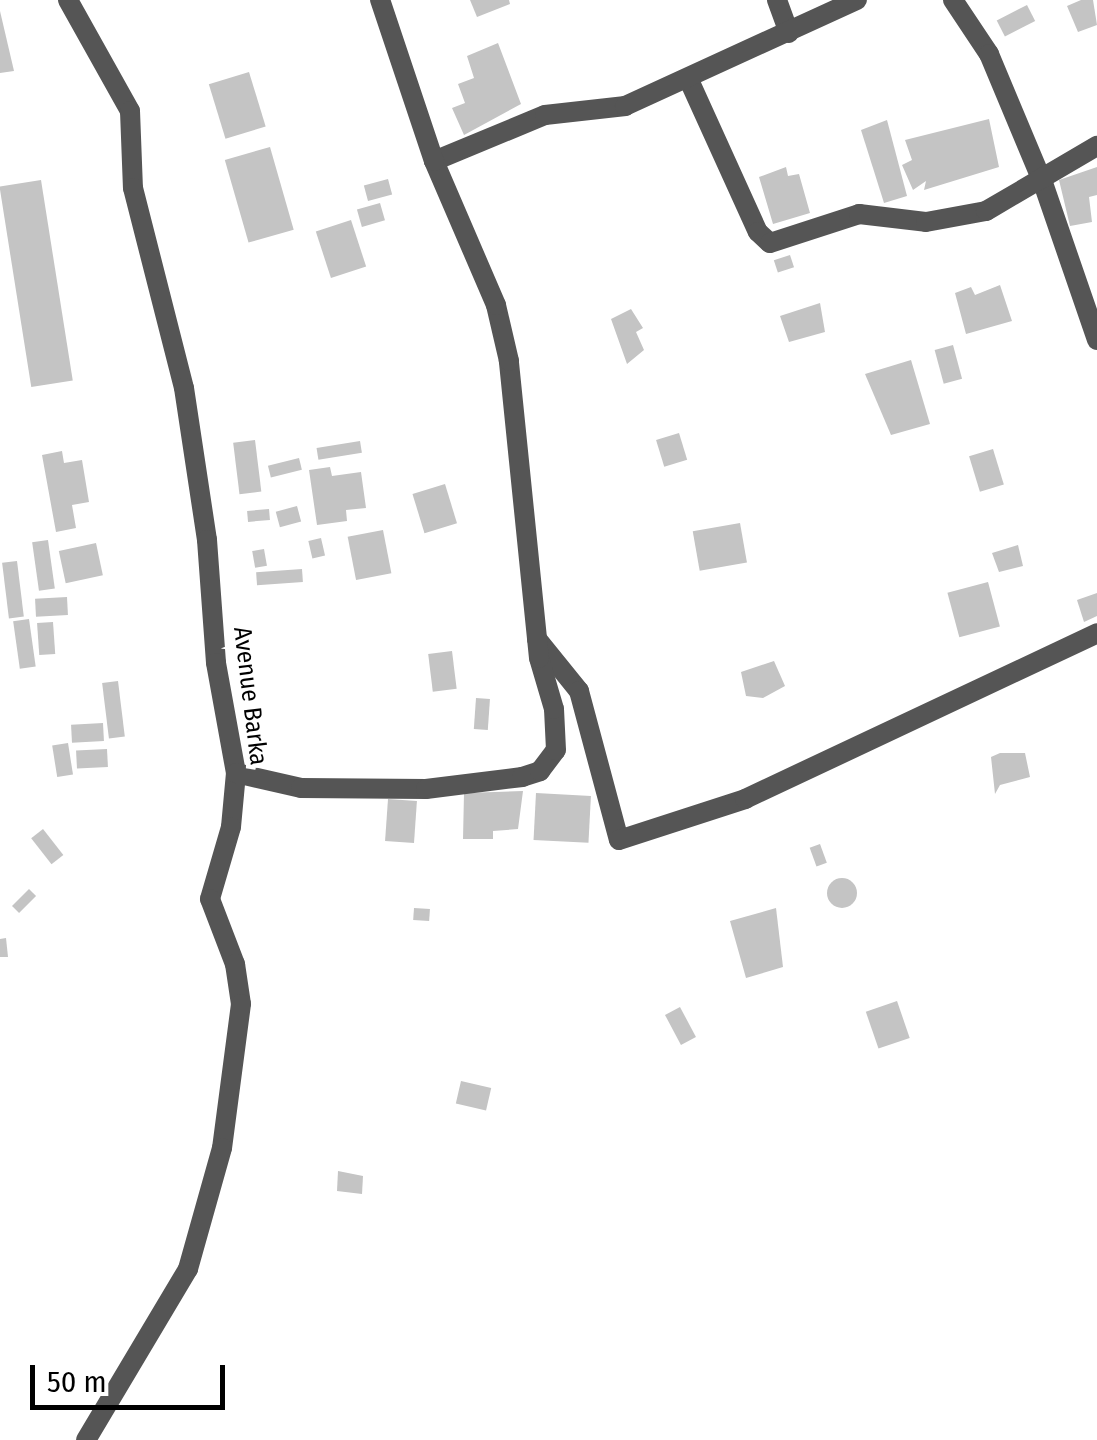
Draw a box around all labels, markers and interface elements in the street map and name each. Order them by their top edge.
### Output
street label: Avenue Barka [227,625,273,767]
scale bar [35,1345,230,1407]
text: 50 m [47,1364,107,1400]

